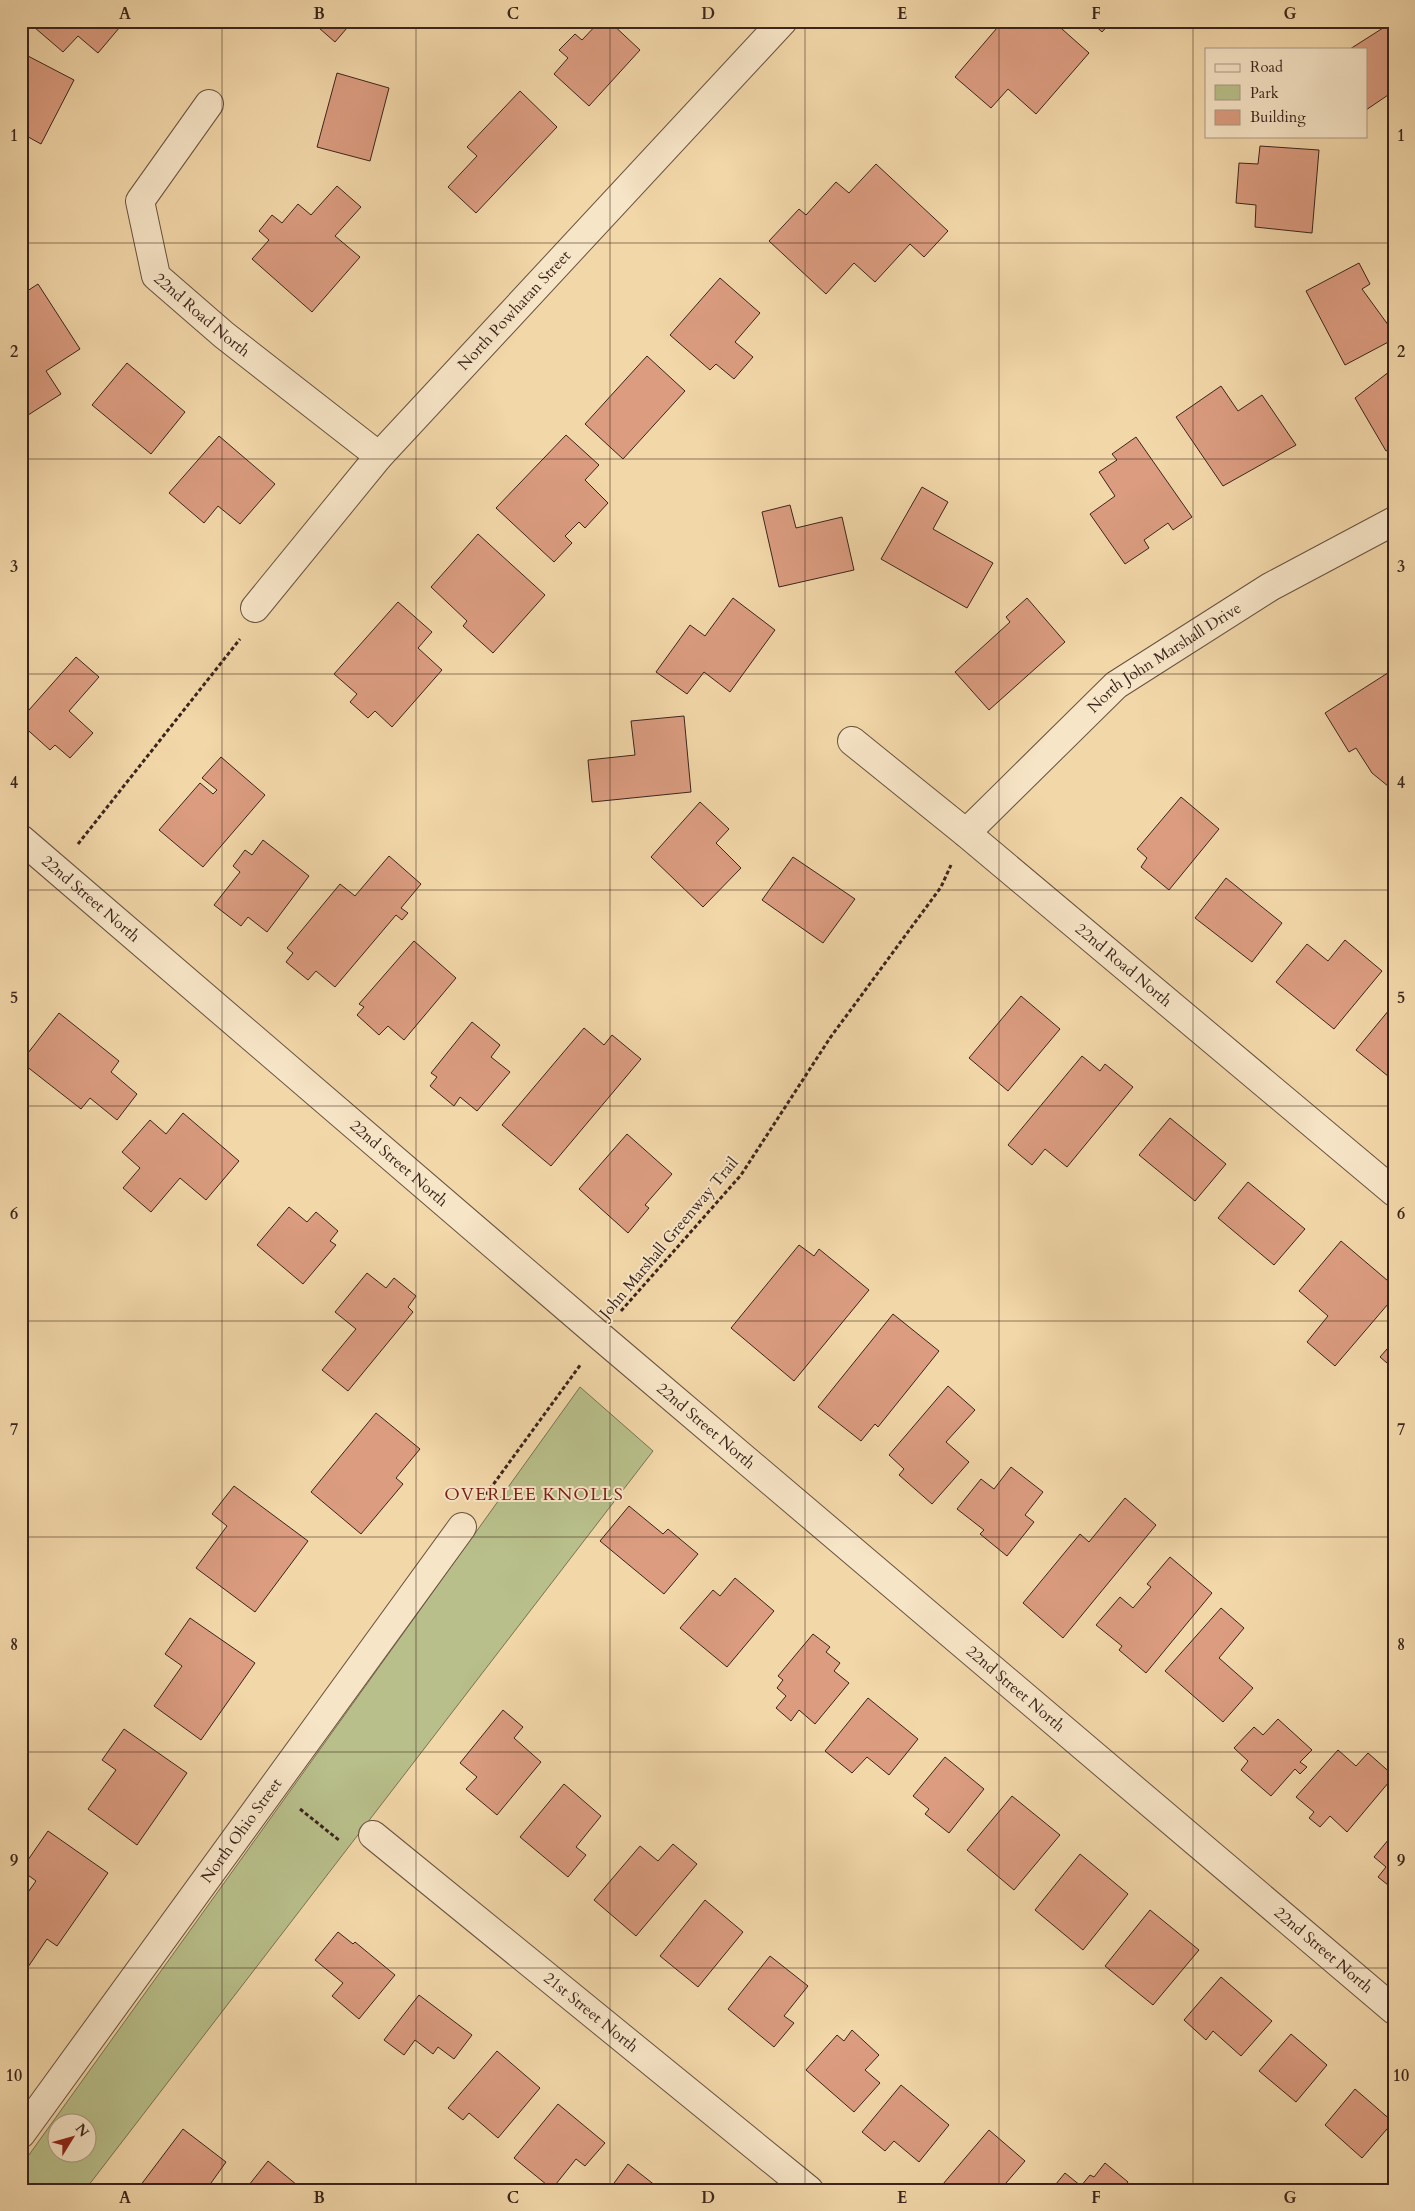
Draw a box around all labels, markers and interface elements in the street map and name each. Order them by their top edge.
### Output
text: A [119,3,131,25]
text: B [313,3,325,25]
text: C [507,3,519,25]
text: D [701,3,715,25]
text: E [897,3,907,25]
text: F [1091,3,1101,25]
text: G [1283,3,1297,25]
legend [1205,48,1368,138]
text: Road [1250,57,1283,77]
text: Park [1250,83,1279,103]
text: Building [1250,107,1306,127]
text: 1 [10,125,18,147]
text: 1 [1397,125,1405,147]
street label: North Powhatan Street [453,245,576,375]
street label: 22nd Road North [149,268,255,362]
text: 2 [10,341,18,363]
text: 2 [1397,341,1405,363]
text: 3 [10,556,18,578]
text: 3 [1397,556,1405,578]
street label: North John Marshall Drive [1083,597,1246,718]
text: 4 [10,772,18,794]
text: 4 [1397,772,1405,794]
street label: 22nd Street North [37,850,145,948]
street label: 22nd Road North [1070,918,1177,1012]
text: 5 [10,987,18,1009]
text: 5 [1397,987,1405,1009]
street label: 22nd Street North [345,1115,453,1212]
street label: John Marshall Greenway Trail [593,1152,743,1325]
text: 6 [10,1203,18,1225]
text: 6 [1397,1203,1405,1225]
street label: 22nd Street North [652,1378,760,1474]
text: 7 [10,1419,18,1441]
text: 7 [1397,1419,1405,1441]
district label: OVERLEE KNOLLS [444,1482,624,1507]
text: 8 [10,1634,18,1656]
text: 8 [1397,1634,1405,1656]
street label: 22nd Street North [961,1640,1070,1737]
street label: North Ohio Street [196,1774,287,1888]
text: 9 [10,1850,18,1872]
text: 9 [1397,1850,1405,1872]
street label: 22nd Street North [1269,1902,1378,1998]
street label: 21st Street North [539,1967,643,2058]
text: 10 [6,2065,22,2087]
text: 10 [1393,2065,1409,2087]
north arrow [48,2114,98,2164]
text: N [71,2120,93,2141]
text: A [119,2187,131,2209]
text: B [313,2187,325,2209]
text: C [507,2187,519,2209]
text: D [701,2187,715,2209]
text: E [897,2187,907,2209]
text: F [1091,2187,1101,2209]
text: G [1283,2187,1297,2209]

